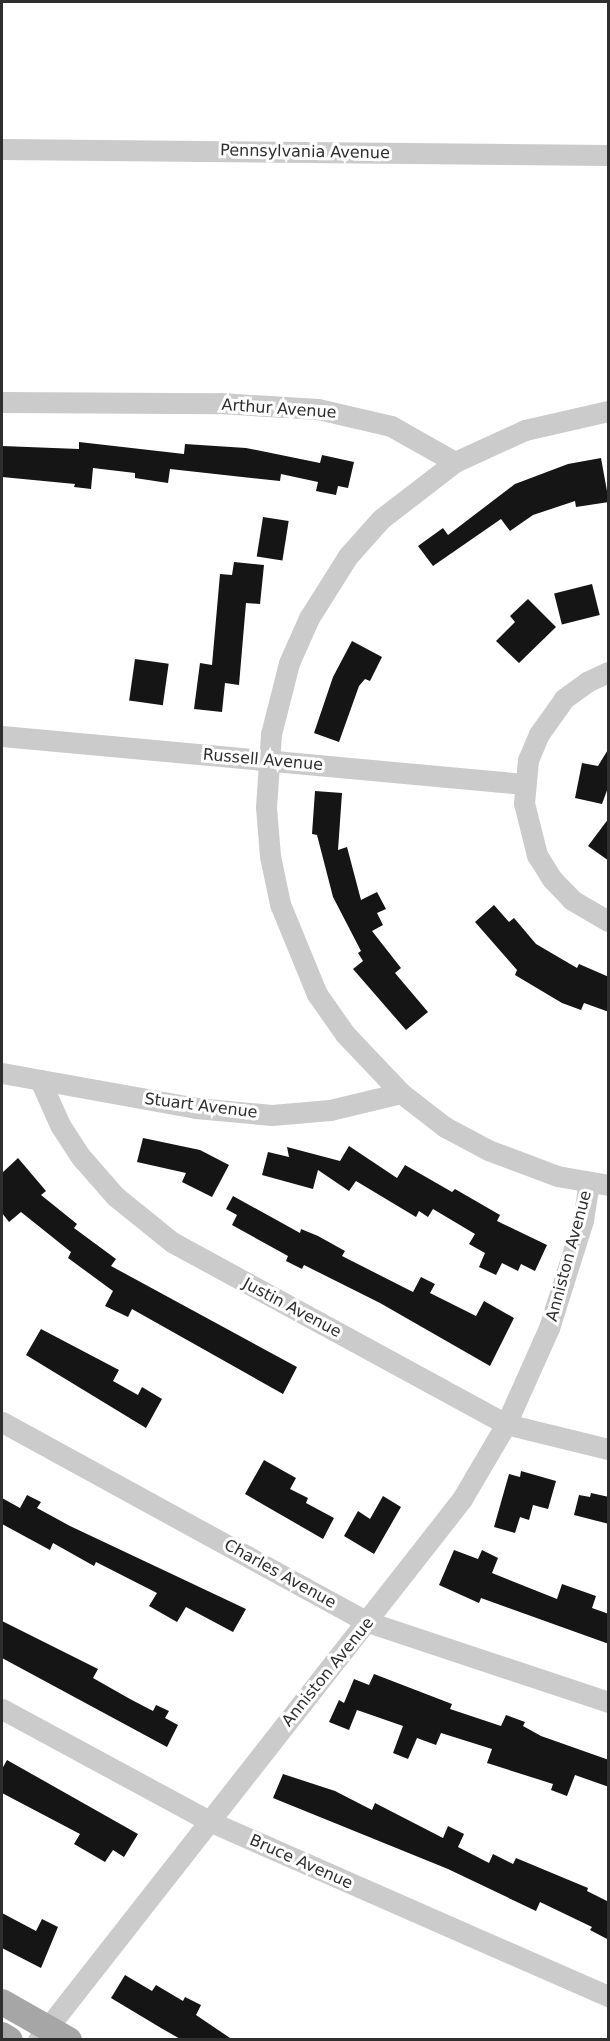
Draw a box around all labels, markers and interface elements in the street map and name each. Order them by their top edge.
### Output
street label: Pennsylvania Avenue [220,141,390,163]
street label: Arthur Avenue [221,395,337,423]
street label: Russell Avenue [202,745,324,775]
street label: Stuart Avenue [143,1090,259,1122]
street label: Anniston Avenue [542,1188,596,1324]
street label: Justin Avenue [240,1274,344,1342]
street label: Charles Avenue [221,1535,339,1613]
street label: Anniston Avenue [278,1614,378,1730]
street label: Bruce Avenue [246,1831,356,1893]

